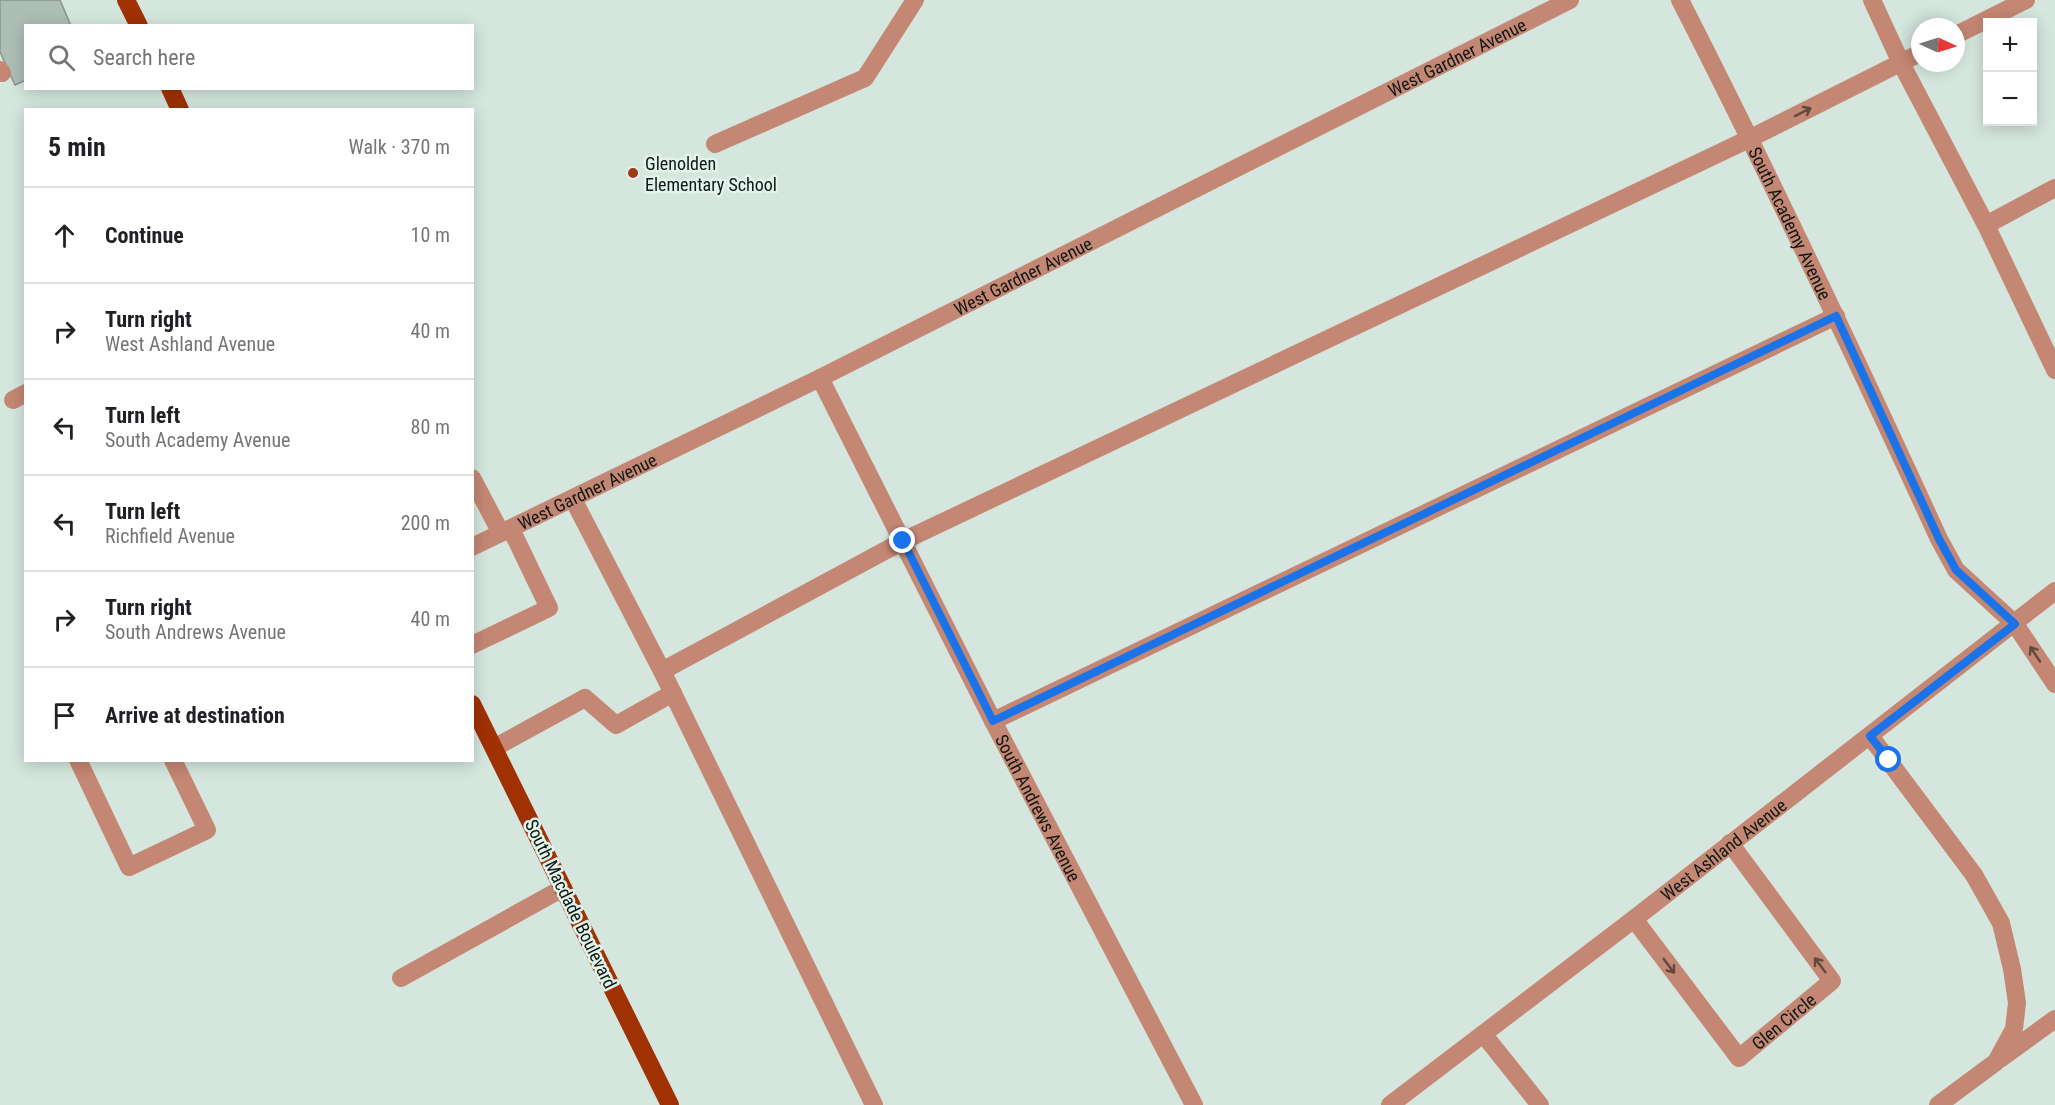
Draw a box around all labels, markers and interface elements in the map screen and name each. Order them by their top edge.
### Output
street label: West Gardner Avenue [1384,14,1529,101]
north arrow [1911,18,1965,72]
map controls [1983,18,2037,126]
button: + [1983,18,2037,72]
search box [24,24,474,90]
icon: search [45,41,78,74]
text: Search here [93,45,195,70]
button: − [1983,72,2037,126]
one-way arrow [1794,106,1812,117]
text: 5 min [48,132,106,162]
text: Walk · 370 m [349,135,450,159]
street label: South Academy Avenue [1745,143,1836,303]
place label: Glenolden Elementary School [645,153,777,195]
marker: Glenolden Elementary School [626,166,640,180]
icon: ahead [48,219,81,252]
text: Continue [105,223,184,248]
text: 10 m [411,223,450,247]
street label: West Gardner Avenue [950,232,1095,319]
text: Turn right [105,307,192,332]
icon: right [48,315,81,348]
text: 40 m [411,319,450,343]
text: West Ashland Avenue [105,332,275,356]
text: Turn left [105,403,180,428]
icon: left [48,411,81,444]
text: 80 m [411,415,450,439]
text: South Academy Avenue [105,428,290,452]
street label: West Gardner Avenue [514,448,660,534]
text: Turn left [105,499,180,524]
icon: left [48,507,81,540]
text: 200 m [401,511,450,535]
text: Richfield Avenue [105,524,235,548]
route end [889,527,915,553]
text: Turn right [105,595,192,620]
icon: right [48,603,81,636]
text: 40 m [411,607,450,631]
text: South Andrews Avenue [105,620,286,644]
one-way arrow [2029,646,2041,663]
icon: arrive [48,699,81,732]
text: Arrive at destination [105,703,285,728]
street label: South Andrews Avenue [991,731,1085,885]
route start [1875,746,1901,772]
street label: West Ashland Avenue [1656,794,1790,905]
street label: South Macdade Boulevard [521,816,621,992]
one-way arrow [1814,957,1826,973]
one-way arrow [1662,958,1675,974]
street label: Glen Circle [1747,989,1820,1054]

